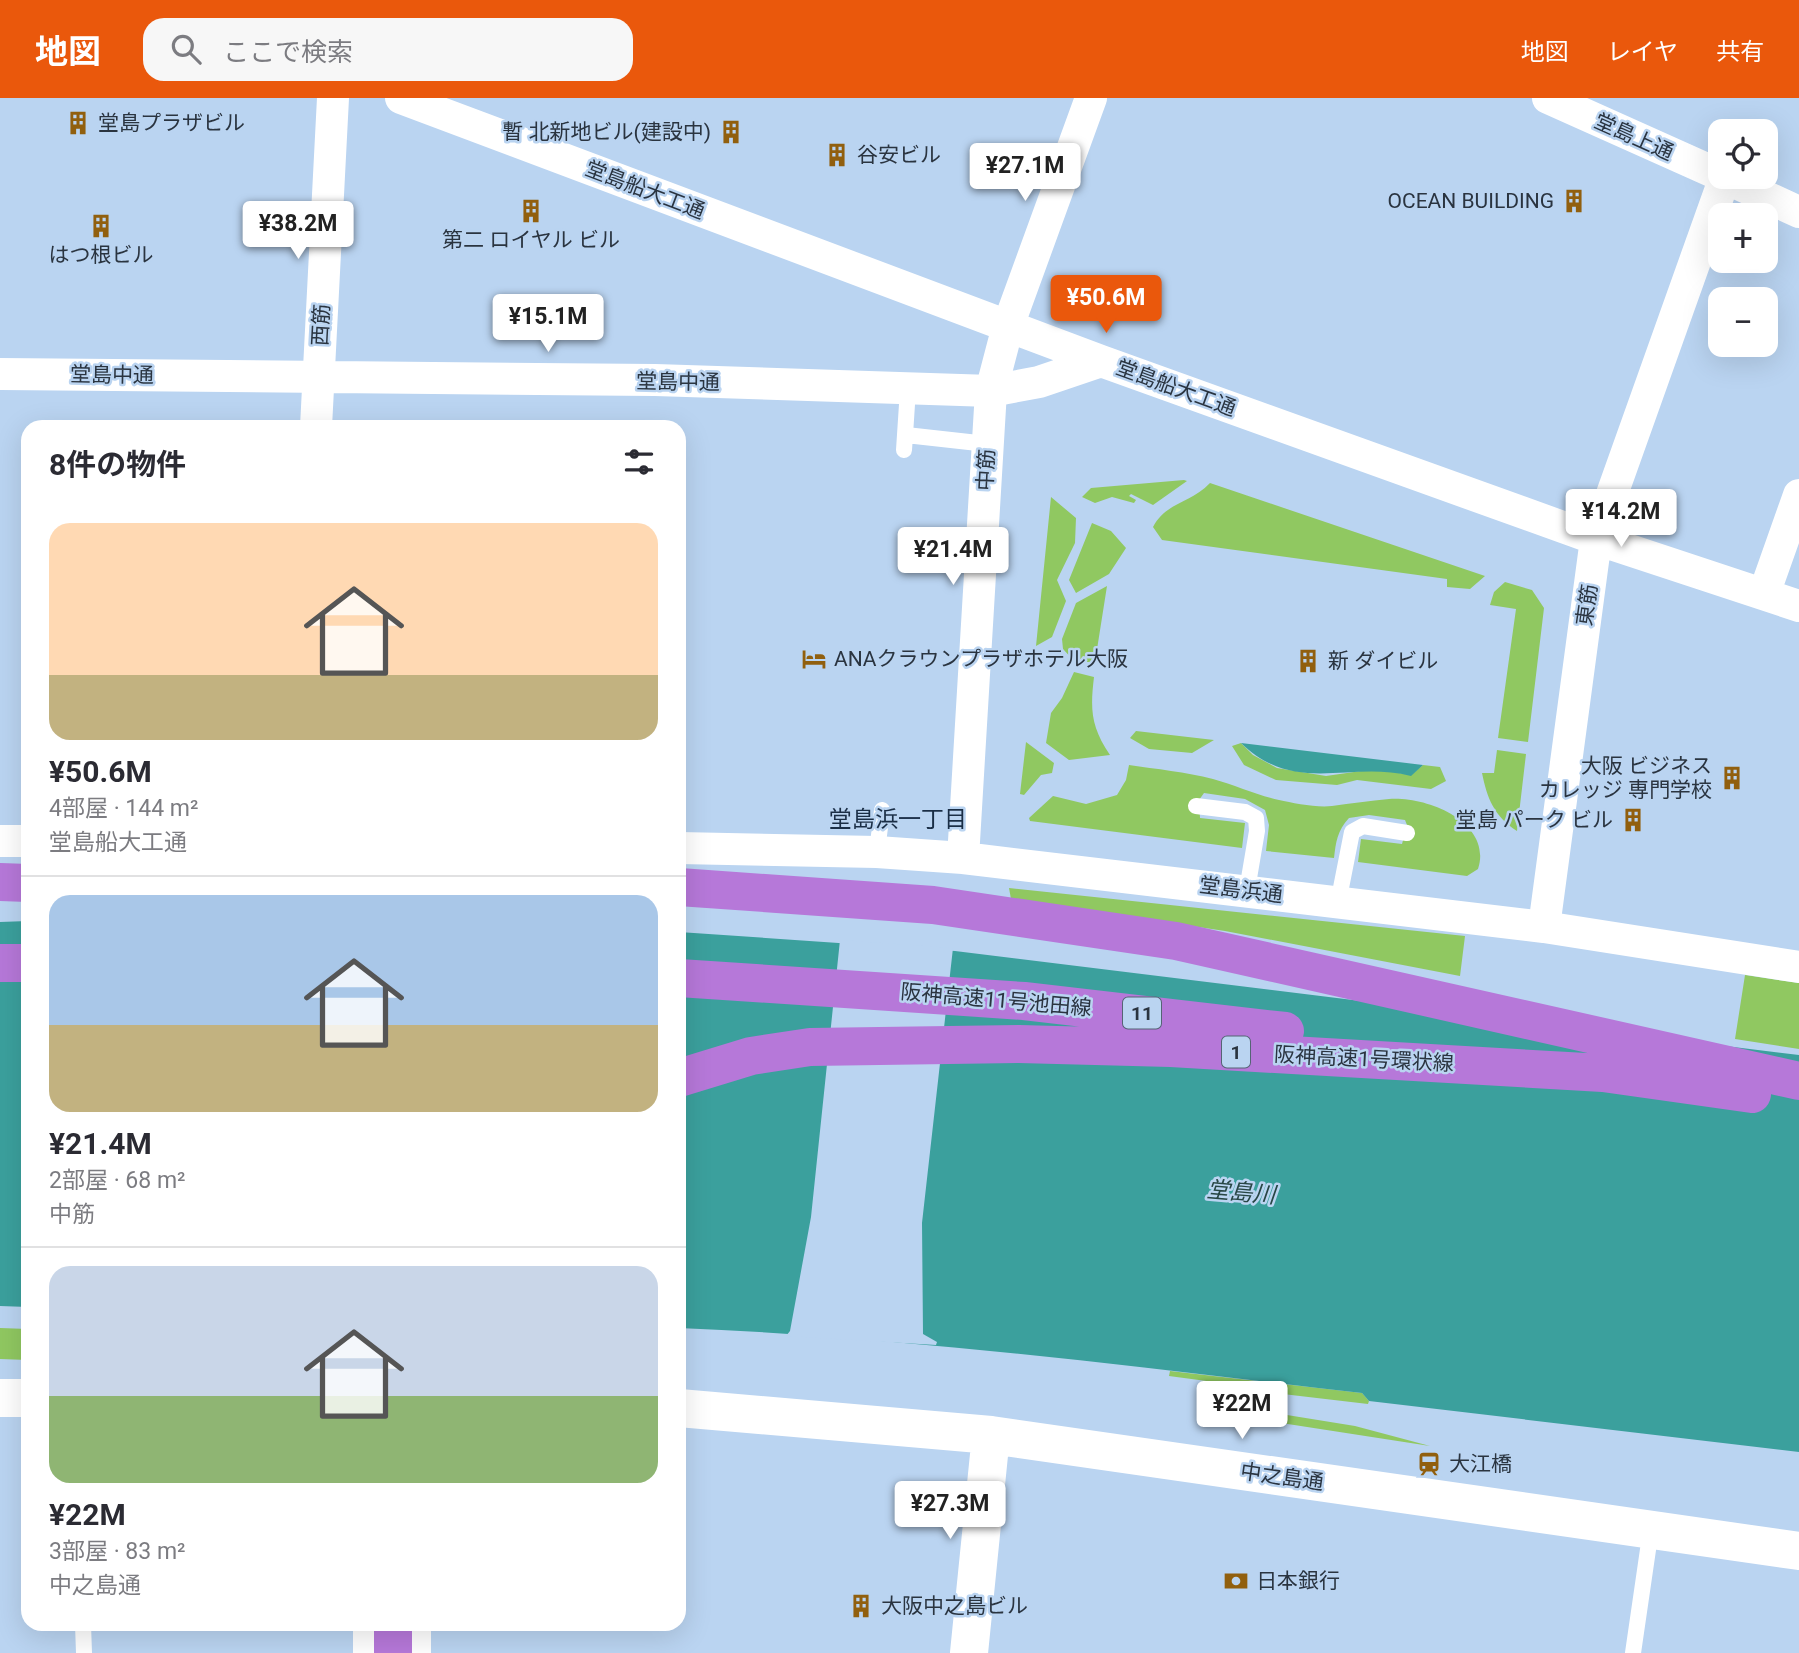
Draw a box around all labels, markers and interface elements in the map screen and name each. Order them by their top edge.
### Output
search box [143,18,633,81]
icon: search [167,30,205,68]
text: 地図 [35,32,101,71]
text: ここで検索 [223,37,353,67]
text: 地図 [1521,38,1569,66]
text: レイヤ [1607,38,1678,66]
text: 共有 [1716,38,1764,66]
building icon: 堂島プラザビル [64,109,92,137]
street label: 堂島上通 [1591,109,1677,165]
place label: 堂島プラザビル [98,111,245,135]
building icon: 暫 北新地ビル(建設中) [717,118,745,146]
map controls [1708,119,1778,357]
button: locate [1708,119,1778,189]
place label: 暫 北新地ビル(建設中) [502,120,711,144]
building icon: 谷安ビル [823,141,851,169]
place label: 谷安ビル [857,143,941,167]
pin: ¥27.1M [968,144,1082,203]
text: ¥27.1M [986,152,1064,179]
street label: 堂島船大工通 [582,156,708,224]
building icon: OCEAN BUILDING [1560,187,1588,215]
place label: OCEAN BUILDING [1388,189,1554,213]
building icon: 第二 ロイヤル ビル [517,197,545,225]
pin: ¥38.2M [241,202,355,261]
button: + [1708,203,1778,273]
text: ¥38.2M [259,210,337,237]
building icon: はつ根ビル [87,212,115,240]
place label: 第二 ロイヤル ビル [442,228,620,252]
place label: はつ根ビル [49,243,154,267]
pin: ¥50.6M [1049,275,1163,335]
text: ¥50.6M [1067,284,1145,311]
button: − [1708,287,1778,357]
pin: ¥15.1M [491,294,605,354]
street label: 西筋 [308,303,334,347]
text: ¥15.1M [509,303,587,330]
street label: 堂島船大工通 [1113,355,1239,421]
street label: 堂島中通 [70,362,154,388]
street label: 堂島中通 [636,369,720,395]
icon: filters [620,443,658,481]
text: 8件の物件 [49,447,186,482]
street label: 中筋 [973,448,999,492]
pin: ¥14.2M [1564,490,1678,549]
text: ¥14.2M [1582,498,1660,525]
pin: ¥21.4M [896,528,1010,587]
text: ¥21.4M [914,536,992,563]
icon: home [291,568,417,694]
street label: 東筋 [1572,583,1602,627]
hotel icon: ANAクラウンプラザホテル大阪 [800,645,828,673]
place label: ANAクラウンプラザホテル大阪 [834,647,1128,671]
building icon: 新 ダイビル [1294,647,1322,675]
place label: 新 ダイビル [1328,649,1438,673]
text: ¥50.6M [49,754,152,789]
place label: 大阪 ビジネス カレッジ 専門学校 [1539,754,1712,802]
building icon: 大阪 ビジネス カレッジ 専門学校 [1718,764,1746,792]
text: 4部屋 · 144 m² [49,795,198,822]
district label: 堂島浜一丁目 [829,806,967,833]
building icon: 堂島 パーク ビル [1619,806,1647,834]
place label: 堂島 パーク ビル [1456,808,1613,832]
text: 堂島船大工通 [49,829,187,856]
street label: 堂島浜通 [1198,873,1284,907]
icon: home [291,940,417,1066]
street label: 阪神高速11号池田線 [900,980,1092,1020]
road number: 11 [1123,998,1161,1029]
road number: 1 [1222,1036,1250,1068]
street label: 阪神高速1号環状線 [1274,1042,1454,1076]
text: ¥21.4M [49,1126,152,1161]
text: 2部屋 · 68 m² [49,1167,186,1194]
water label: 堂島川 [1205,1176,1279,1209]
text: 中筋 [49,1201,95,1228]
icon: home [291,1311,417,1437]
pin: ¥22M [1201,1382,1283,1441]
text: ¥22M [1213,1390,1271,1417]
station icon: 大江橋 [1415,1450,1443,1478]
place label: 大江橋 [1449,1452,1512,1476]
street label: 中之島通 [1239,1459,1325,1495]
pin: ¥27.3M [893,1482,1007,1541]
text: ¥27.3M [911,1490,989,1517]
text: ¥22M [49,1497,126,1532]
text: 3部屋 · 83 m² [49,1538,186,1565]
bank icon: 日本銀行 [1222,1567,1250,1595]
place label: 日本銀行 [1256,1569,1340,1593]
text: 中之島通 [49,1572,141,1599]
building icon: 大阪中之島ビル [847,1592,875,1620]
place label: 大阪中之島ビル [881,1594,1028,1618]

